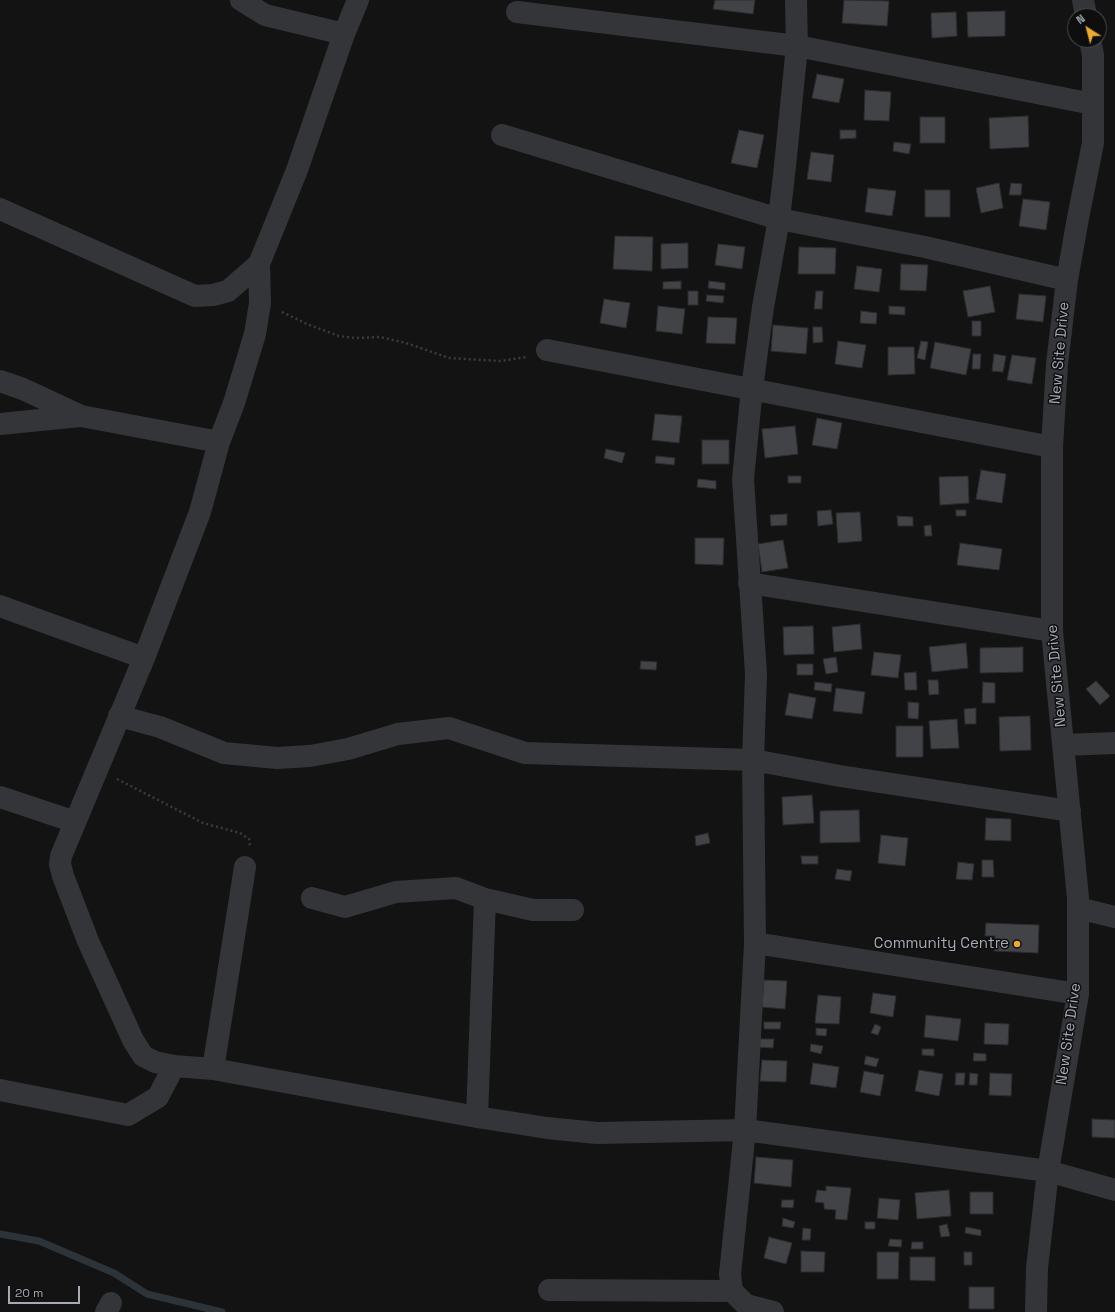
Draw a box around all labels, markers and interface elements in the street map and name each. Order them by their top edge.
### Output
north arrow [1067,8,1107,48]
text: N [1073,11,1088,27]
street label: New Site Drive [1047,301,1073,405]
street label: New Site Drive [1044,624,1070,728]
place label: Community Centre [874,935,1009,953]
marker: Community Centre [1012,939,1022,949]
street label: New Site Drive [1053,982,1085,1086]
scale bar [10,1278,82,1304]
text: 20 m [15,1285,43,1301]

